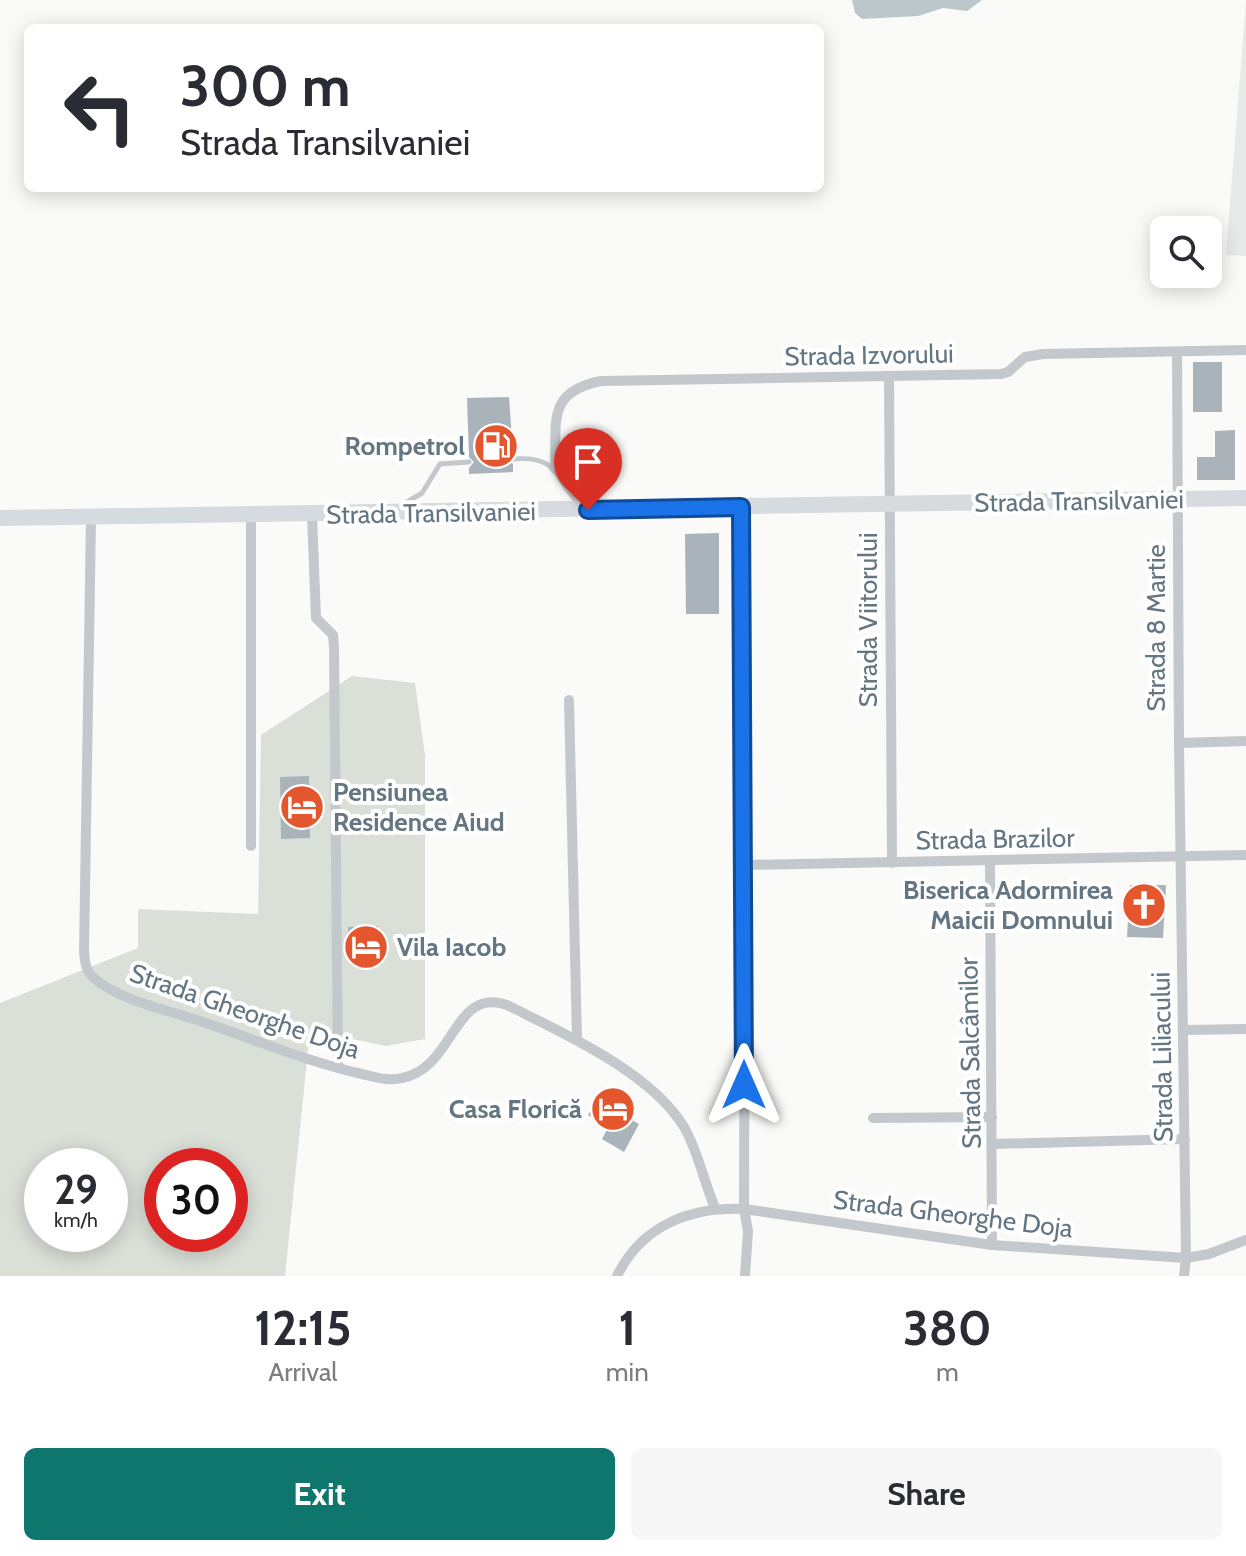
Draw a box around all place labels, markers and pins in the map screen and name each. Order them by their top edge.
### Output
fuel station icon: Rompetrol [472,422,520,470]
pin [554,428,622,510]
place label: Rompetrol [345,430,465,462]
place label: Pensiunea Residence Aiud [333,776,505,838]
hotel icon: Pensiunea Residence Aiud [278,783,326,831]
place label: Biserica Adormirea Maicii Domnului [903,874,1113,936]
church icon: Biserica Adormirea Maicii Domnului [1120,881,1168,929]
hotel icon: Vila Iacob [342,923,390,971]
place label: Vila Iacob [397,931,506,963]
hotel icon: Casa Florică [589,1085,637,1133]
place label: Casa Florică [449,1093,582,1125]

